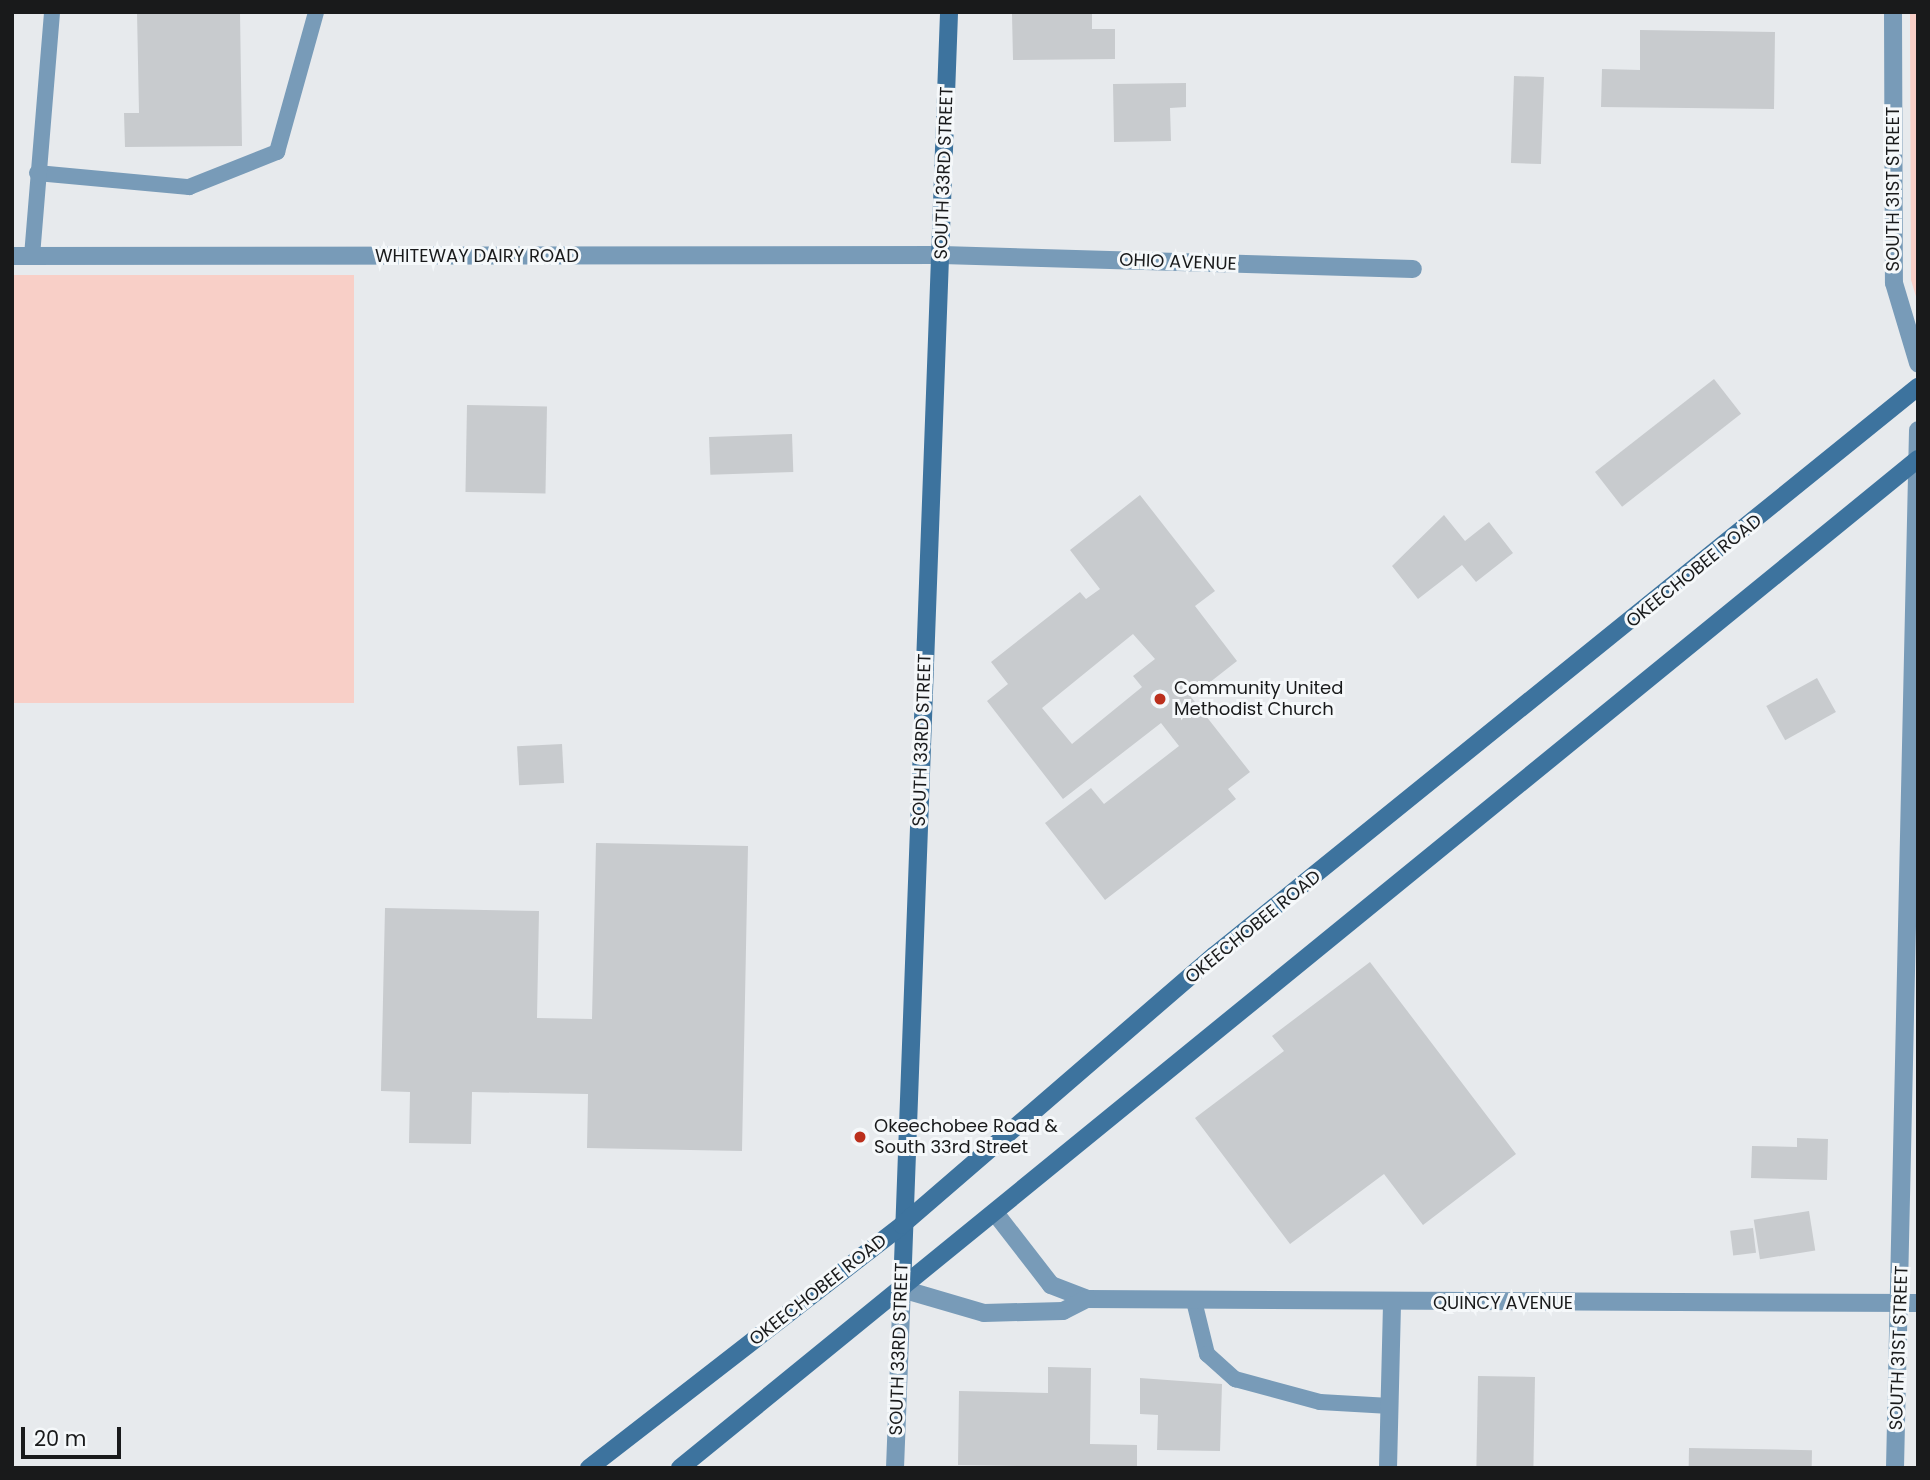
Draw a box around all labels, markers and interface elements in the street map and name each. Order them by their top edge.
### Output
street label: SOUTH 33RD STREET [930,86,958,260]
street label: SOUTH 31ST STREET [1882,107,1904,271]
street label: WHITEWAY DAIRY ROAD [375,245,579,267]
street label: OHIO AVENUE [1119,249,1237,275]
street label: OKEECHOBEE ROAD [1622,510,1766,632]
street label: SOUTH 33RD STREET [908,653,936,827]
place label: Community United Methodist Church [1174,678,1343,720]
marker: Community United Methodist Church [1152,691,1168,707]
street label: OKEECHOBEE ROAD [1181,866,1325,988]
place label: Okeechobee Road & South 33rd Street [874,1116,1058,1158]
marker: Okeechobee Road & South 33rd Street [852,1129,868,1145]
street label: OKEECHOBEE ROAD [745,1230,891,1350]
street label: SOUTH 33RD STREET [885,1262,913,1436]
street label: SOUTH 31ST STREET [1885,1265,1913,1431]
street label: QUINCY AVENUE [1433,1292,1573,1314]
scale bar [24,1414,124,1458]
text: 20 m [34,1424,87,1453]

